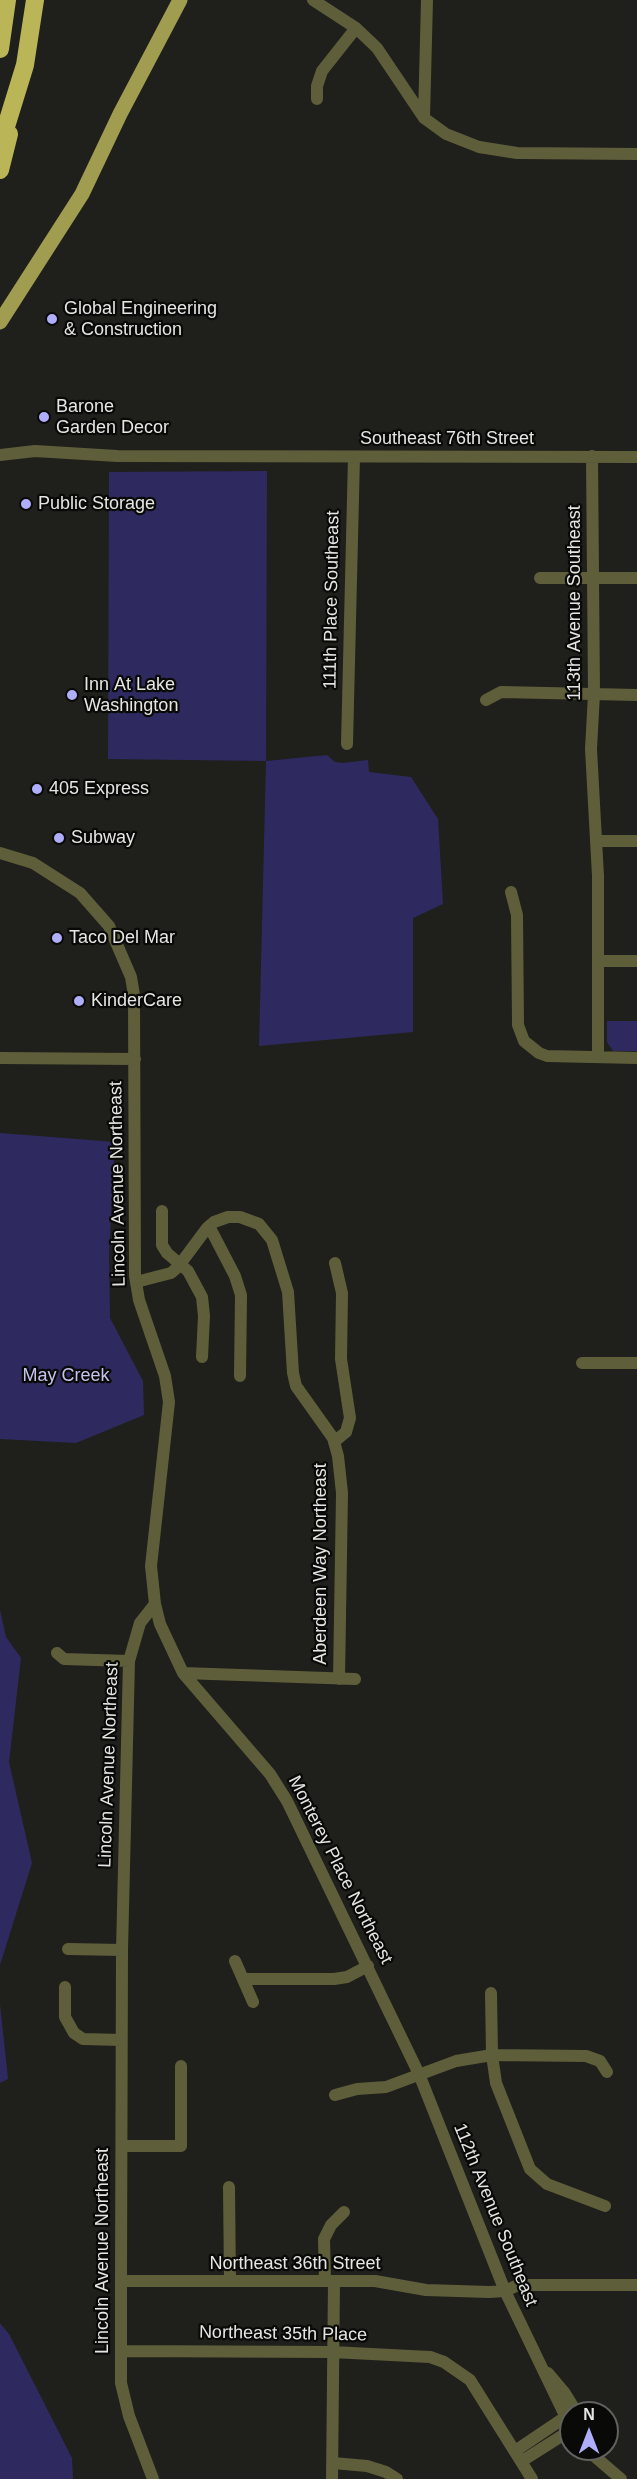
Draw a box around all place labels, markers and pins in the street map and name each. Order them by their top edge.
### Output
place label: Global Engineering & Construction [64,298,217,340]
marker: Global Engineering & Construction [45,312,59,326]
place label: Barone Garden Decor [56,396,169,438]
marker: Barone Garden Decor [37,410,51,424]
place label: Public Storage [38,493,155,515]
marker: Public Storage [19,497,33,511]
place label: Inn At Lake Washington [84,674,178,716]
marker: Inn At Lake Washington [65,688,79,702]
place label: 405 Express [49,778,149,800]
marker: 405 Express [30,782,44,796]
place label: Subway [71,827,135,849]
marker: Subway [52,831,66,845]
place label: Taco Del Mar [69,927,175,949]
marker: Taco Del Mar [50,931,64,945]
place label: KinderCare [91,990,182,1012]
marker: KinderCare [72,994,86,1008]

